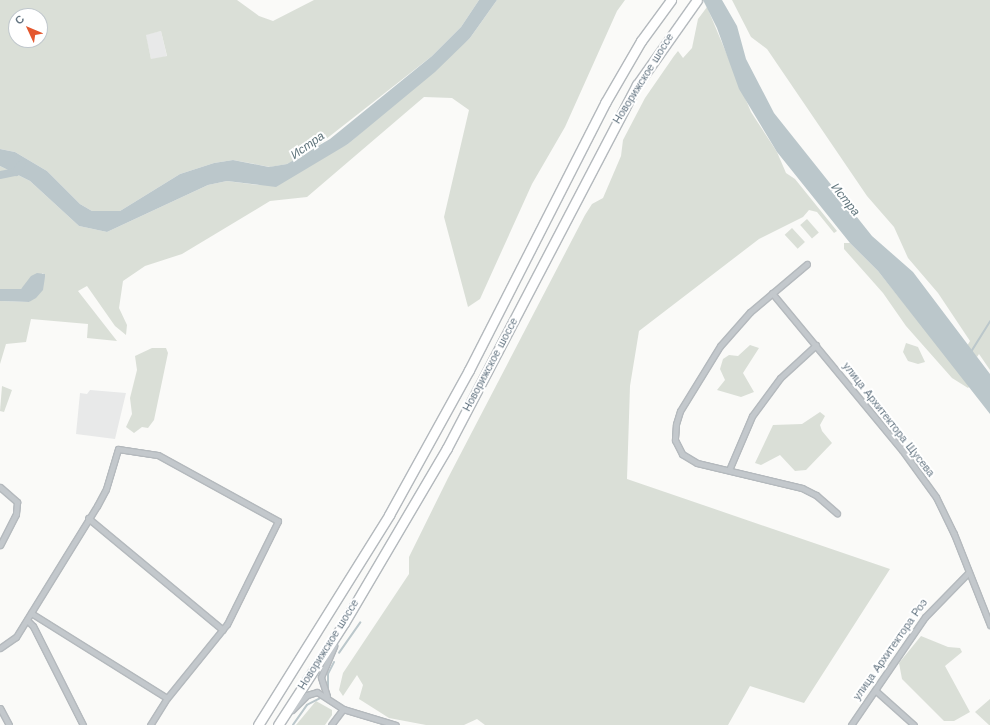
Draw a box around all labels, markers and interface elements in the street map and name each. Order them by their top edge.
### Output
north arrow [8,8,48,48]
text: С [12,13,27,27]
street label: Новорижское шоссе [611,31,677,127]
water label: Истра [288,129,328,163]
water label: Истра [828,181,862,219]
street label: Новорижское шоссе [461,316,521,414]
street label: улица Архитектора Щусева [839,360,937,480]
street label: Новорижское шоссе [296,597,362,693]
street label: улица Архитектора Роэ [851,597,931,703]

